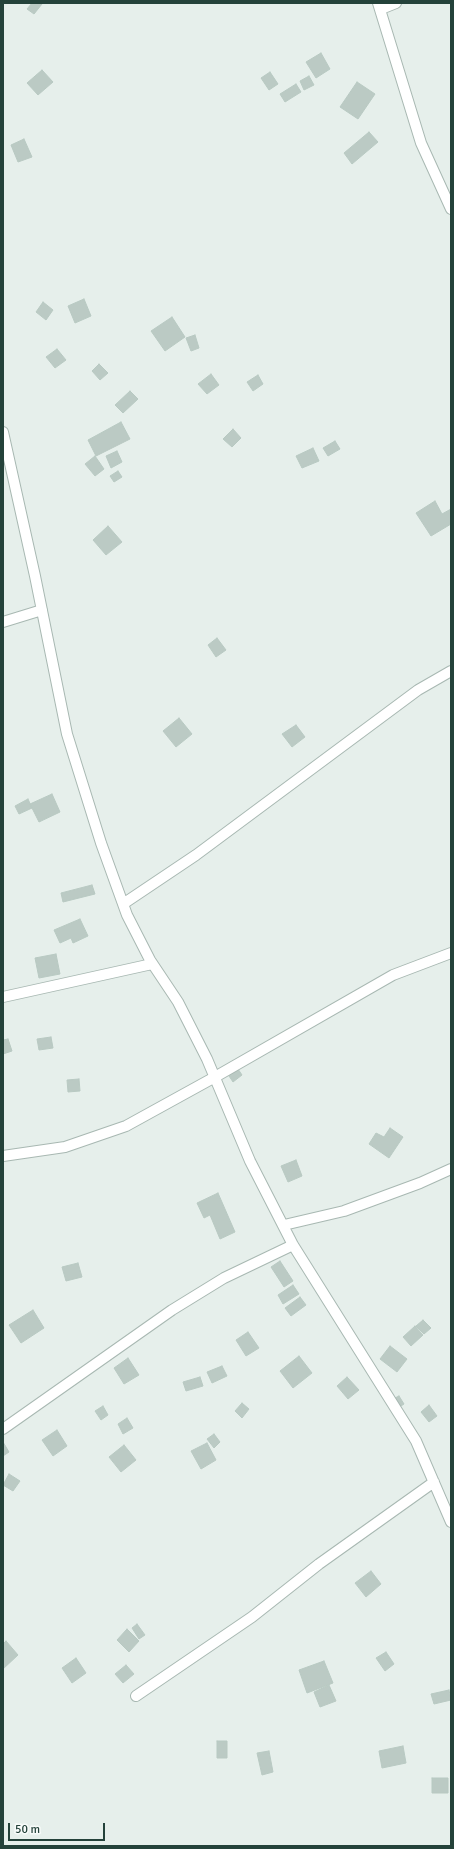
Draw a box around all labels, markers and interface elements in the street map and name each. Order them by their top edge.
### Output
scale bar [10,1815,107,1841]
text: 50 m [15,1822,40,1837]

